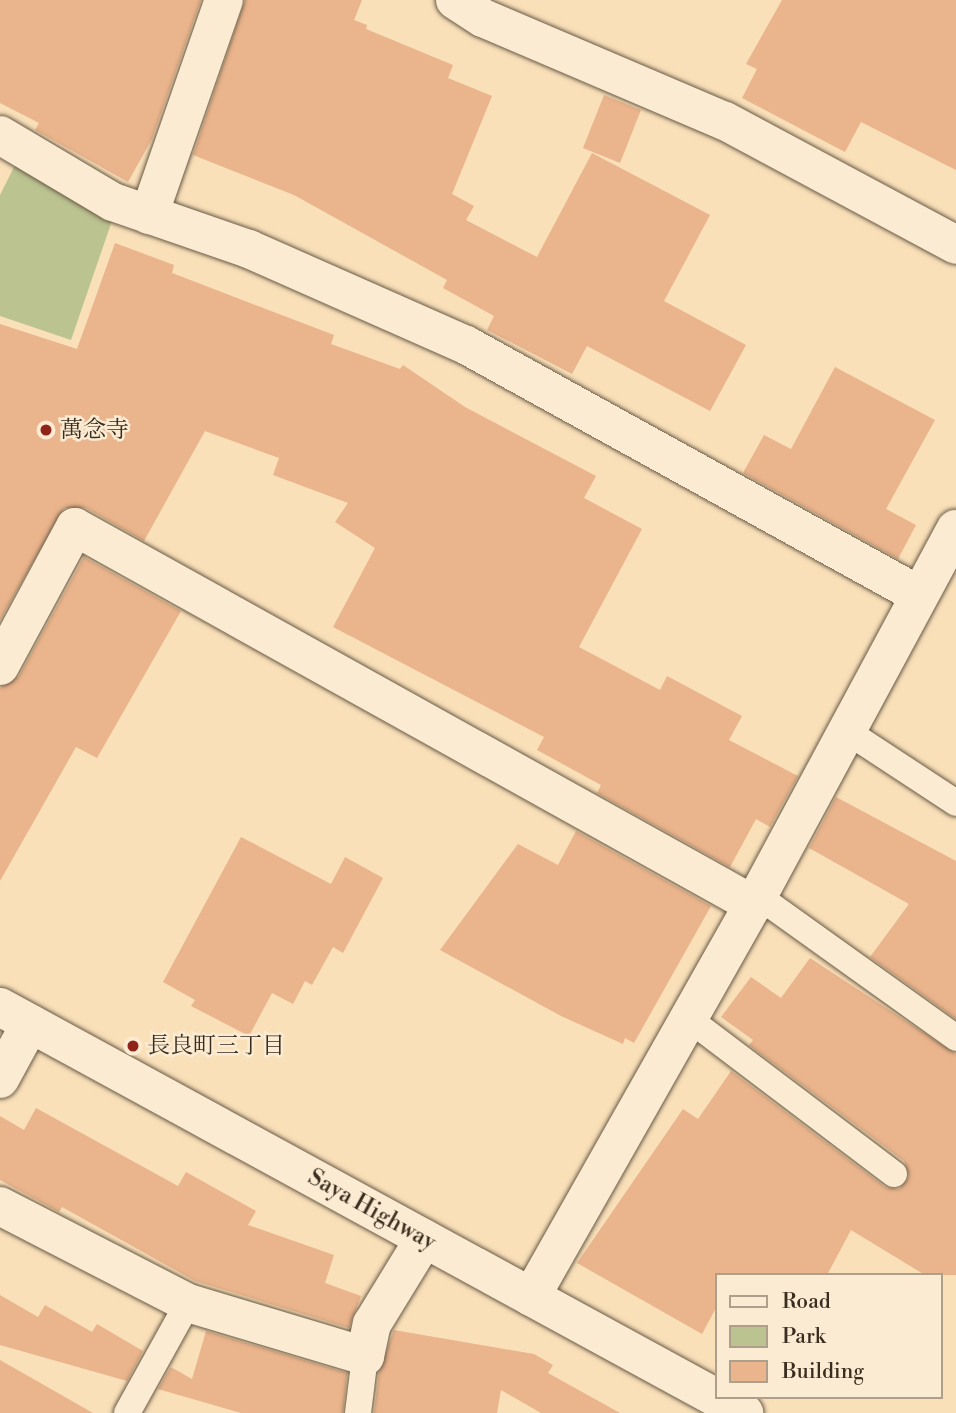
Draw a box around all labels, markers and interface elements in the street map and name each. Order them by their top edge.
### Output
place label: 萬念寺 [60,416,129,444]
marker: 萬念寺 [38,422,54,438]
place label: 長良町三丁目 [147,1032,285,1060]
marker: 長良町三丁目 [125,1038,141,1054]
street label: Saya Highway [303,1163,441,1257]
legend [715,1273,942,1399]
text: Road [782,1289,831,1315]
text: Park [782,1324,826,1350]
text: Building [782,1359,864,1385]

